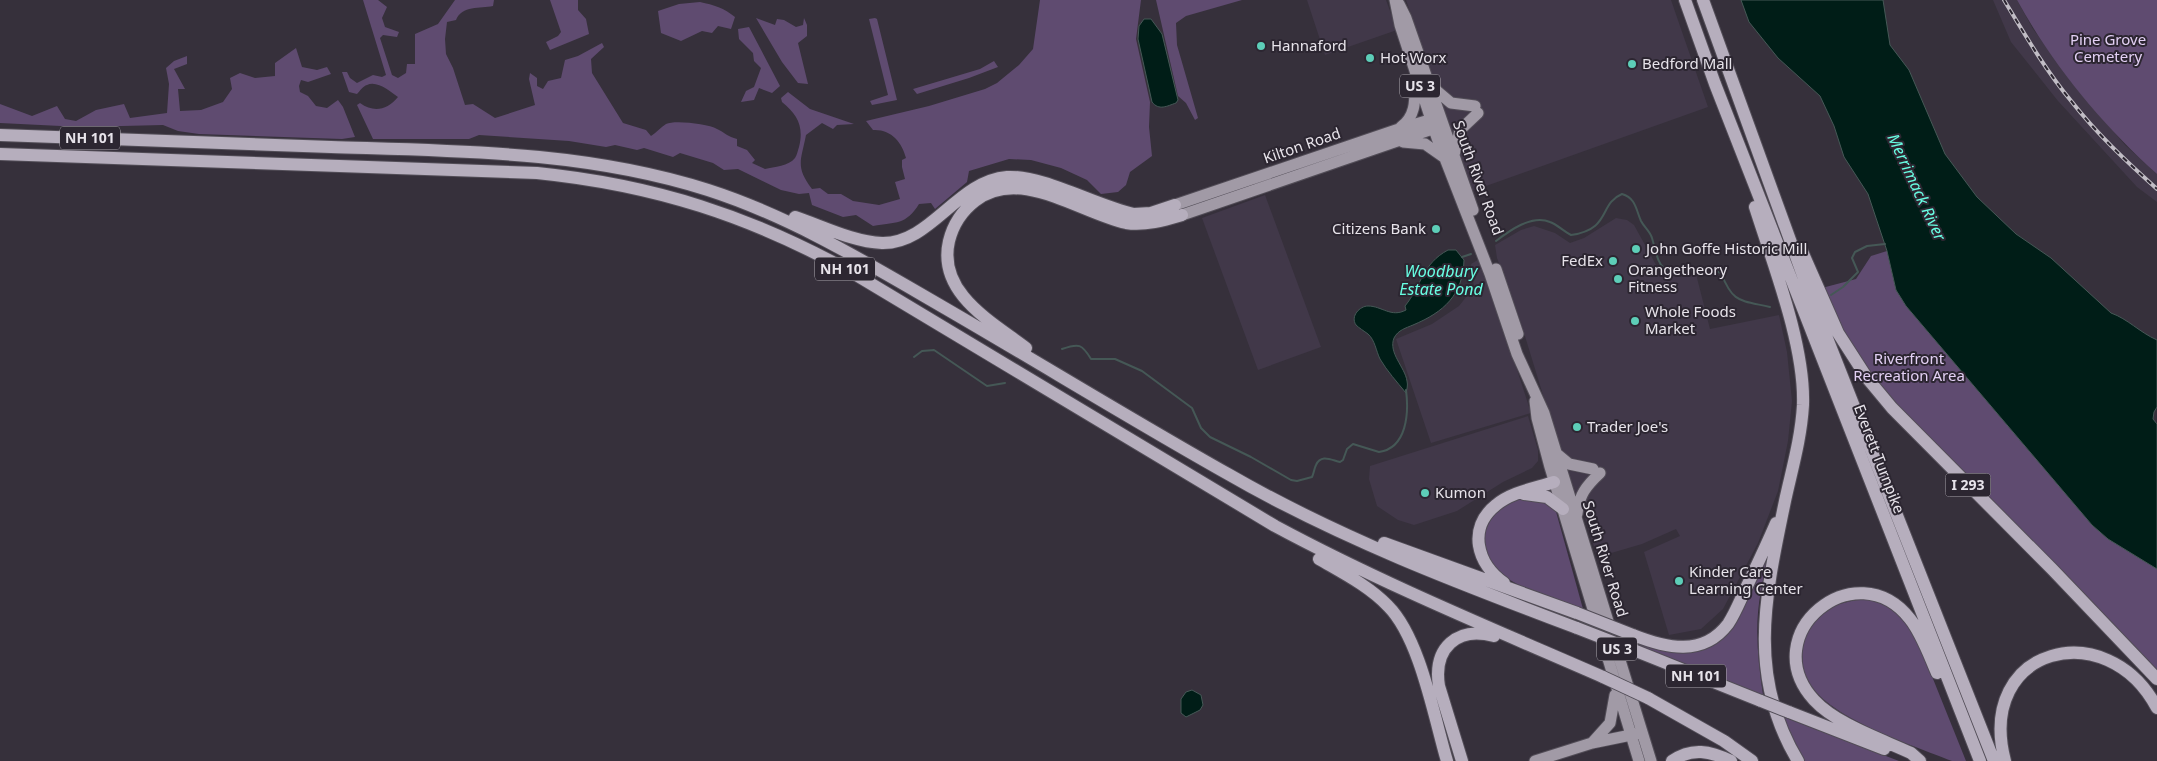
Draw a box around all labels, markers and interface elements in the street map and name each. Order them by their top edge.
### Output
park label: Pine Grove Cemetery [2070,29,2146,66]
place label: Hannaford [1271,35,1347,55]
marker: Hannaford [1255,40,1267,52]
place label: Hot Worx [1380,47,1446,67]
marker: Hot Worx [1364,52,1376,64]
place label: Bedford Mall [1642,53,1732,73]
marker: Bedford Mall [1626,58,1638,70]
road number: US 3 [1400,74,1440,98]
street label: South River Road [1449,118,1509,238]
street label: Kilton Road [1260,122,1343,168]
road number: NH 101 [60,126,120,150]
water label: Merrimack River [1883,130,1952,245]
place label: Citizens Bank [1332,218,1426,238]
marker: Citizens Bank [1430,223,1442,235]
place label: John Goffe Historic Mill [1644,238,1807,258]
marker: John Goffe Historic Mill [1630,243,1642,255]
place label: FedEx [1561,250,1603,270]
marker: FedEx [1607,255,1619,267]
road number: NH 101 [815,258,875,280]
place label: Orangetheory Fitness [1628,259,1727,296]
water label: Woodbury Estate Pond [1399,260,1484,300]
marker: Orangetheory Fitness [1612,273,1624,285]
place label: Whole Foods Market [1645,301,1736,338]
marker: Whole Foods Market [1629,315,1641,327]
park label: Riverfront Recreation Area [1853,348,1965,385]
street label: Everett Turnpike [1850,401,1910,516]
place label: Trader Joe's [1587,416,1668,436]
marker: Trader Joe's [1571,421,1583,433]
road number: I 293 [1946,474,1990,496]
place label: Kumon [1435,482,1486,502]
marker: Kumon [1419,487,1431,499]
street label: South River Road [1579,498,1633,619]
place label: Kinder Care Learning Center [1689,561,1803,598]
marker: Kinder Care Learning Center [1673,575,1685,587]
road number: US 3 [1597,638,1637,661]
road number: NH 101 [1666,664,1726,688]

